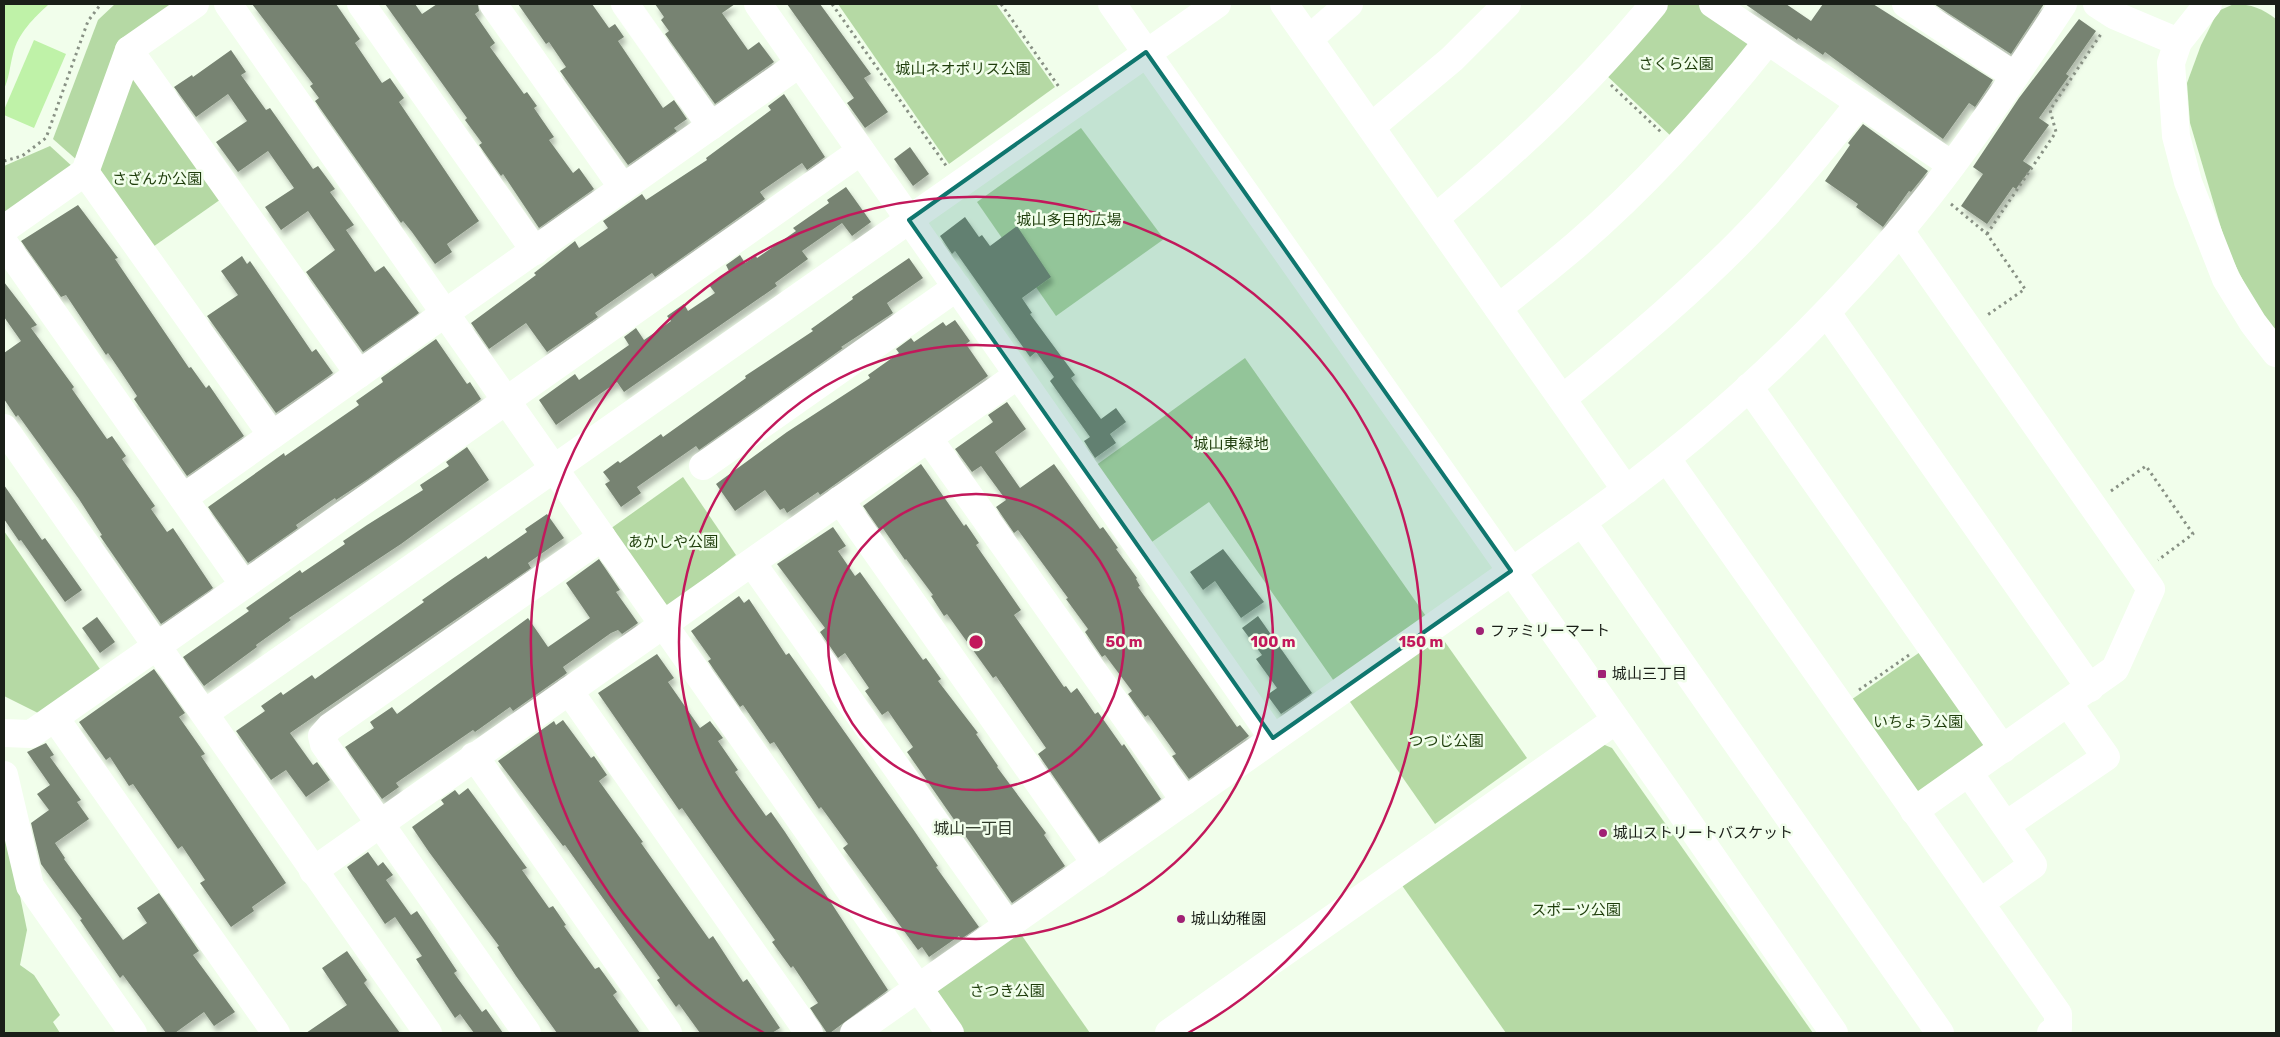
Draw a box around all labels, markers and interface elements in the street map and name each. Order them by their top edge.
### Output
park label: さくら公園 [1638,55,1714,73]
park label: 城山ネオポリス公園 [895,60,1031,78]
park label: さざんか公園 [112,170,202,188]
park label: 城山多目的広場 [1016,211,1122,229]
park label: 城山東緑地 [1193,435,1269,453]
park label: あかしや公園 [628,533,718,551]
place label: ファミリーマート [1490,622,1610,640]
marker: ファミリーマート [1474,625,1486,637]
centre of rings [967,633,985,651]
text: 50 m [1106,633,1142,651]
text: 100 m [1251,633,1295,651]
text: 150 m [1399,633,1443,651]
place label: 城山三丁目 [1612,665,1687,683]
marker: 城山三丁目 [1596,668,1608,680]
park label: いちょう公園 [1873,713,1963,731]
park label: つつじ公園 [1408,732,1484,750]
district label: 城山一丁目 [933,819,1013,838]
place label: 城山ストリートバスケット [1613,824,1793,842]
marker: 城山ストリートバスケット [1597,827,1609,839]
park label: スポーツ公園 [1531,901,1621,919]
place label: 城山幼稚園 [1191,910,1266,928]
marker: 城山幼稚園 [1175,913,1187,925]
park label: さつき公園 [969,982,1045,1000]

